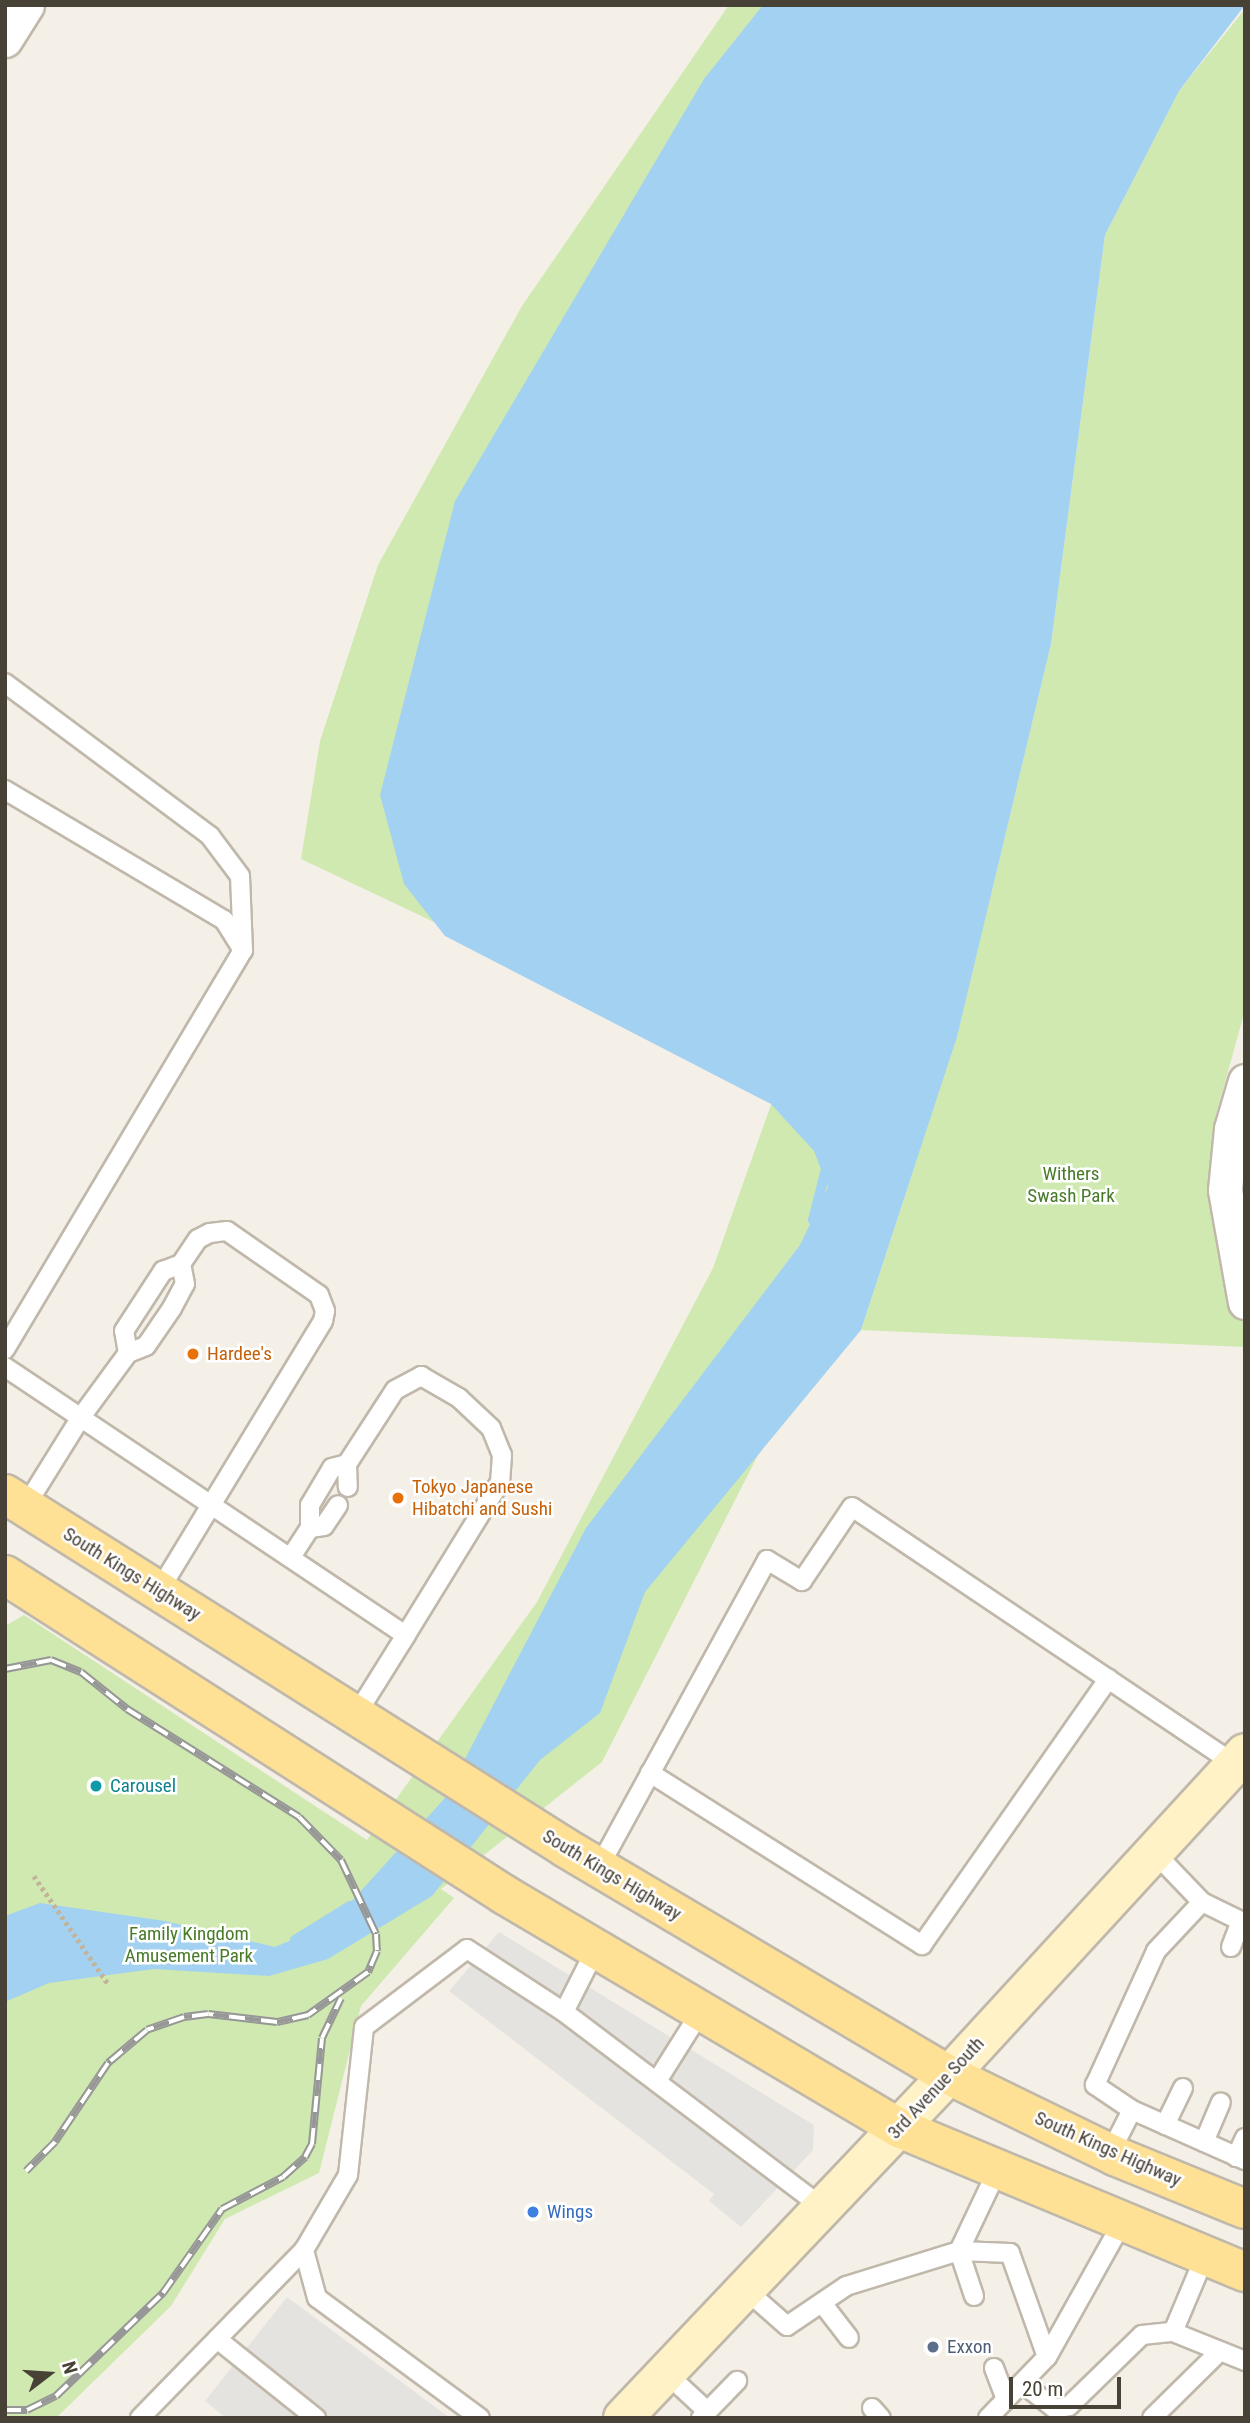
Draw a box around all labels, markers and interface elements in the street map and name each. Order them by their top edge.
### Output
park label: Withers Swash Park [1027,1163,1115,1207]
place label: Hardee's [207,1343,272,1365]
marker: Hardee's [185,1346,201,1362]
place label: Tokyo Japanese Hibatchi and Sushi [412,1476,552,1520]
marker: Tokyo Japanese Hibatchi and Sushi [390,1490,406,1506]
street label: South Kings Highway [59,1522,205,1626]
place label: Carousel [110,1775,176,1797]
marker: Carousel [88,1778,104,1794]
street label: South Kings Highway [538,1825,686,1925]
park label: Family Kingdom Amusement Park [125,1923,253,1967]
street label: 3rd Avenue South [883,2032,989,2144]
street label: South Kings Highway [1031,2106,1185,2192]
place label: Wings [547,2201,593,2223]
marker: Wings [525,2204,541,2220]
place label: Exxon [947,2336,992,2358]
north arrow [14,2339,84,2409]
marker: Exxon [925,2339,941,2355]
text: N [57,2359,82,2377]
scale bar [1012,2364,1124,2408]
text: 20 m [1022,2377,1063,2401]

